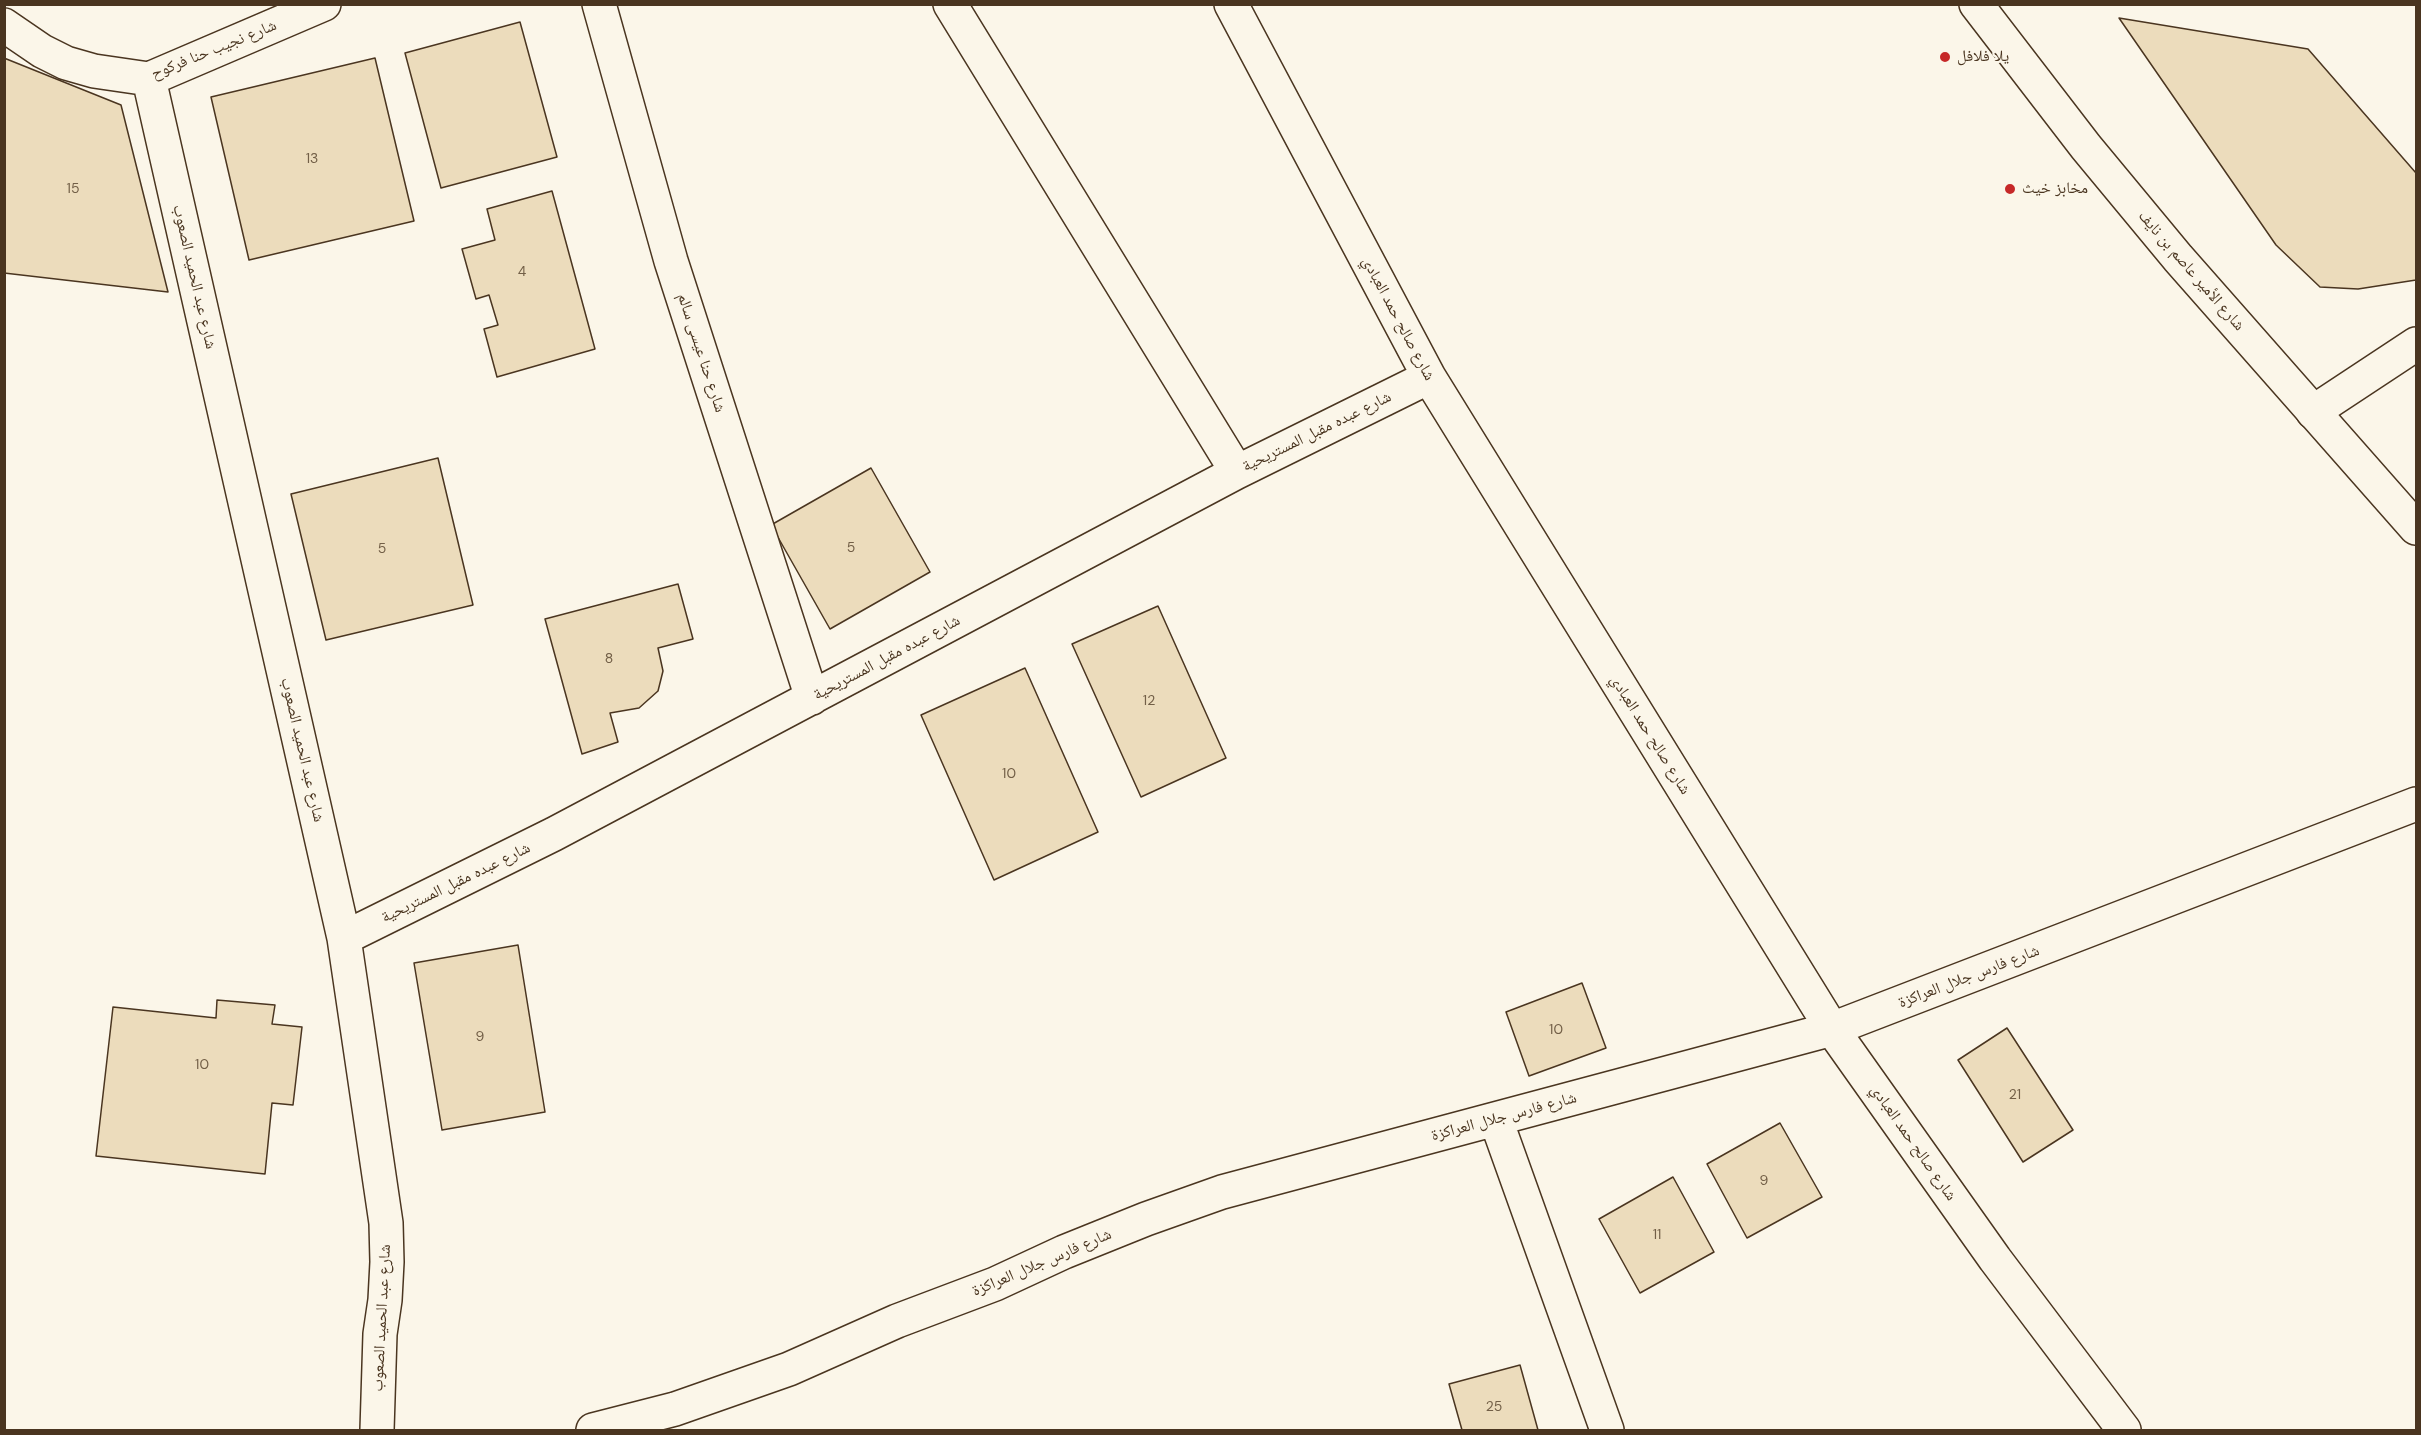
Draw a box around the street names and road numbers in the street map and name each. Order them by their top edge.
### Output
street label: شارع نجيب حنا فركوح [149,16,279,84]
street label: شارع عبد الحميد الصعوب [168,203,220,351]
street label: شارع الأمير عاصم بن نايف [2134,207,2248,335]
street label: شارع صالح حمد العبادي [1357,254,1439,384]
street label: شارع حنا عيسى سالم [673,291,729,415]
street label: شارع عبده مقبل المستريحية [1239,388,1395,476]
street label: شارع عبده مقبل المستريحية [810,611,964,705]
street label: شارع صالح حمد العبادي [1605,672,1695,798]
street label: شارع عبد الحميد الصعوب [276,676,328,824]
street label: شارع عبده مقبل المستريحية [378,839,534,927]
street label: شارع فارس جلال العراكزة [1896,941,2042,1013]
street label: شارع صالح حمد العبادي [1866,1081,1960,1205]
street label: شارع فارس جلال العراكزة [1429,1088,1579,1146]
street label: شارع فارس جلال العراكزة [969,1225,1115,1301]
street label: شارع عبد الحميد الصعوب [369,1244,395,1392]

